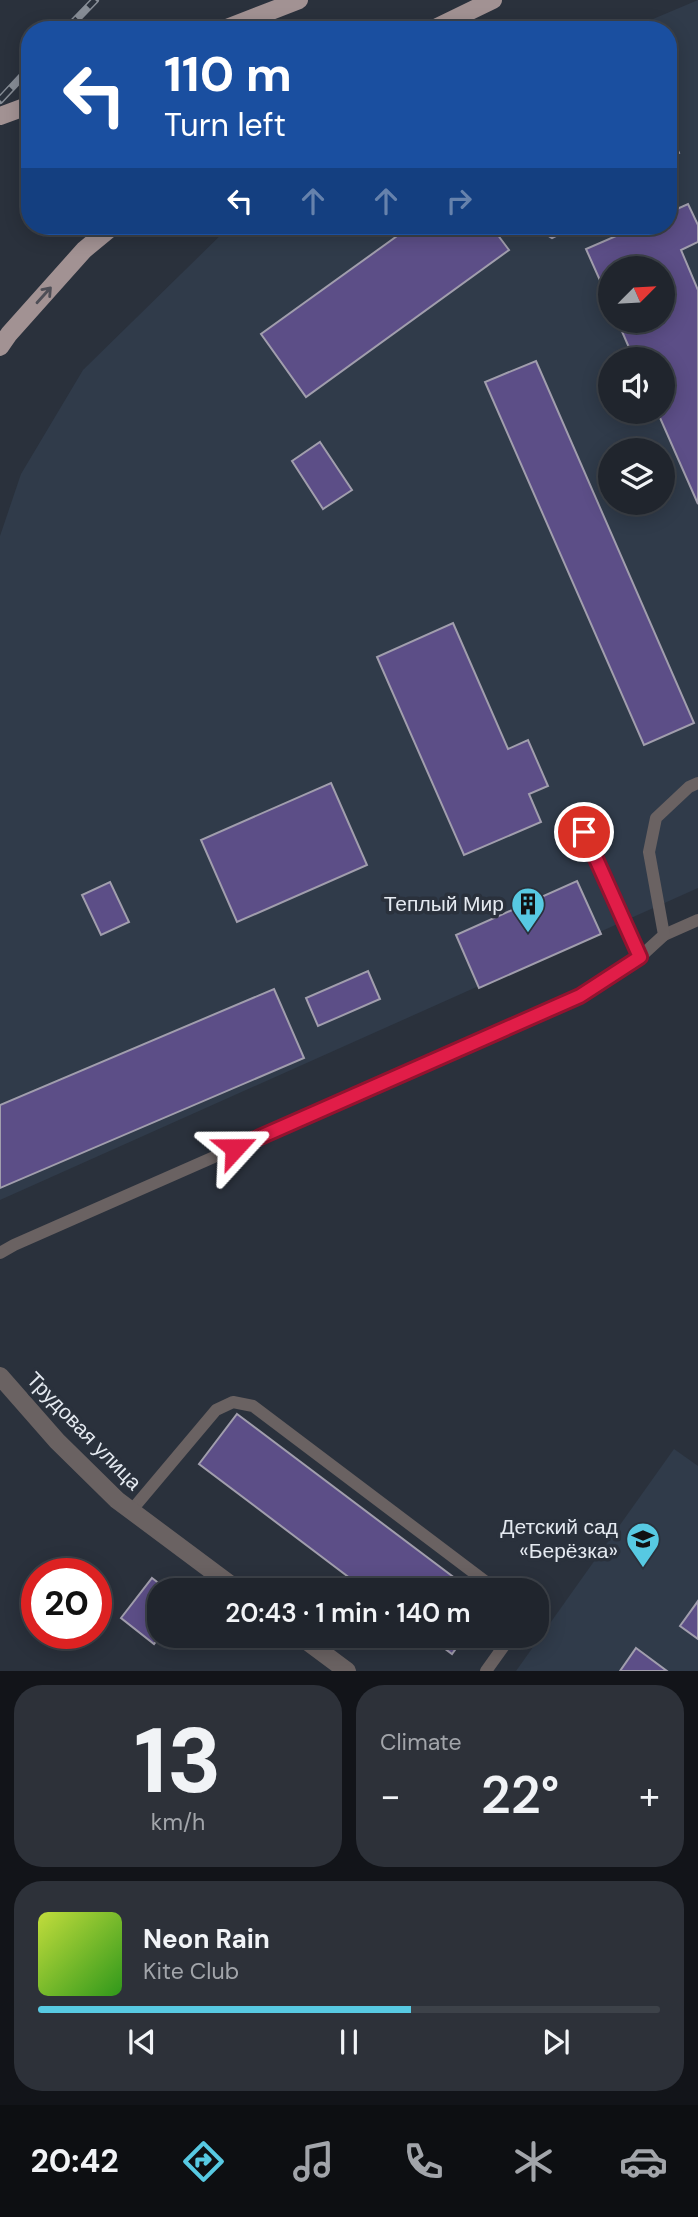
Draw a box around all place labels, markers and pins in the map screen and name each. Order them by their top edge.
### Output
pin [554,802,614,862]
building icon: Теплый Мир [509,885,547,934]
place label: Теплый Мир [384,890,504,918]
place label: Детский сад «Берёзка» [500,1513,618,1565]
school or university icon: Детский сад «Берёзка» [624,1520,662,1569]

